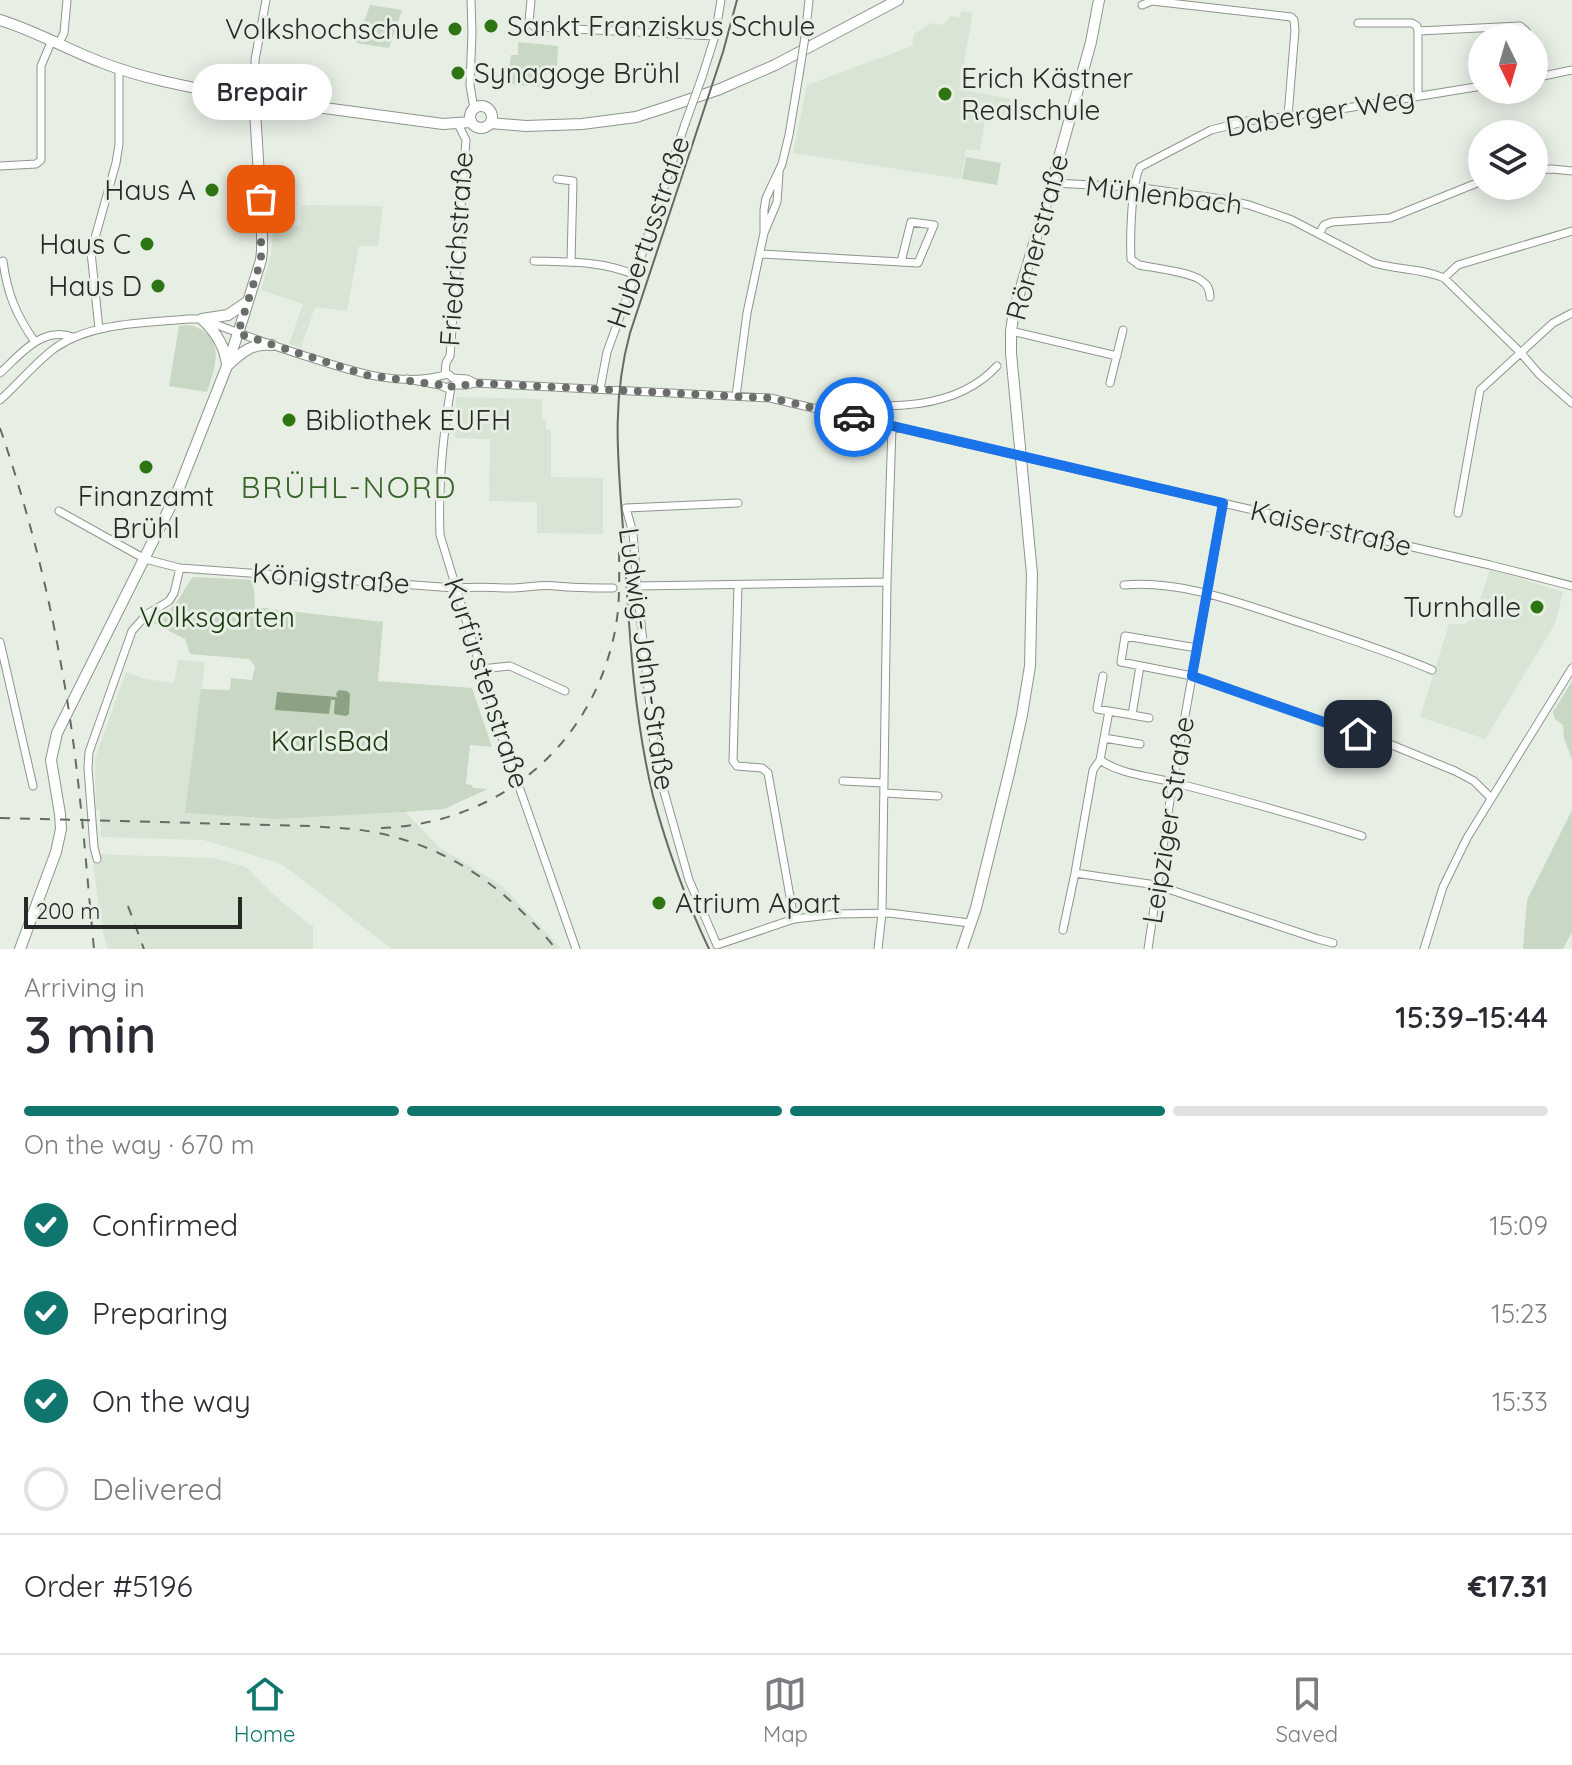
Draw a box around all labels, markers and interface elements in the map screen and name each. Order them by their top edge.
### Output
place label: Sankt Franziskus Schule [507,8,815,43]
place label: Volkshochschule [225,11,439,46]
marker: Sankt Franziskus Schule [482,17,500,35]
marker: Volkshochschule [446,20,464,38]
north arrow [1468,24,1548,104]
map controls [1468,24,1548,200]
place label: Synagoge Brühl [474,55,680,90]
place label: Erich Kästner Realschule [961,60,1133,127]
callout: Brepair [191,63,331,119]
marker: Synagoge Brühl [449,64,467,82]
text: Brepair [216,75,308,108]
street label: Daberger Weg [1223,79,1417,144]
marker: Erich Kästner Realschule [936,85,954,103]
button: layers [1468,120,1548,200]
street label: Hubertusstraße [598,131,697,333]
street label: Friedrichstraße [431,150,480,348]
street label: Römerstraße [998,150,1076,324]
pin [227,165,295,233]
street label: Mühlenbach [1084,168,1244,221]
place label: Haus A [104,172,196,207]
icon: bag [239,177,283,221]
marker: Haus A [203,181,221,199]
place label: Haus C [39,226,131,261]
marker: Haus C [138,235,156,253]
place label: Haus D [48,268,142,303]
marker: Haus D [149,277,167,295]
courier [814,377,894,457]
icon: car [832,395,876,439]
place label: Bibliothek EUFH [305,402,511,437]
marker: Bibliothek EUFH [280,411,298,429]
marker: Finanzamt Brühl [137,458,155,476]
district label: BRÜHL-NORD [241,468,457,506]
place label: Finanzamt Brühl [78,478,214,545]
street label: Kaiserstraße [1247,492,1415,563]
street label: Ludwig-Jahn-Straße [612,525,683,792]
street label: Königstraße [251,555,411,600]
street label: Kurfürstenstraße [437,573,538,793]
place label: Turnhalle [1403,589,1521,624]
marker: Turnhalle [1528,598,1546,616]
park label: Volksgarten [139,599,295,634]
pin [1324,700,1392,768]
icon: home [1336,712,1380,756]
street label: Leipziger Straße [1134,714,1201,926]
park label: KarlsBad [271,723,389,758]
place label: Atrium Apart [675,885,841,920]
scale bar [24,893,242,929]
marker: Atrium Apart [650,894,668,912]
text: 200 m [36,897,100,925]
text: Arriving in [24,971,145,1004]
text: 15:39–15:44 [1395,998,1548,1036]
text: 3 min [24,1001,157,1066]
text: On the way · 670 m [24,1128,254,1161]
icon: check [24,1203,68,1247]
text: Confirmed [92,1206,238,1244]
text: 15:09 [1489,1209,1548,1242]
icon: check [24,1291,68,1335]
text: Preparing [92,1294,228,1332]
text: 15:23 [1491,1297,1548,1330]
icon: check [24,1379,68,1423]
text: On the way [92,1382,251,1420]
text: 15:33 [1492,1385,1548,1418]
text: Delivered [92,1470,223,1508]
text: Order #5196 [24,1567,193,1605]
text: €17.31 [1468,1567,1548,1605]
tab: Home [234,1672,295,1748]
tab: Map [763,1672,808,1748]
tab: Saved [1275,1672,1338,1748]

